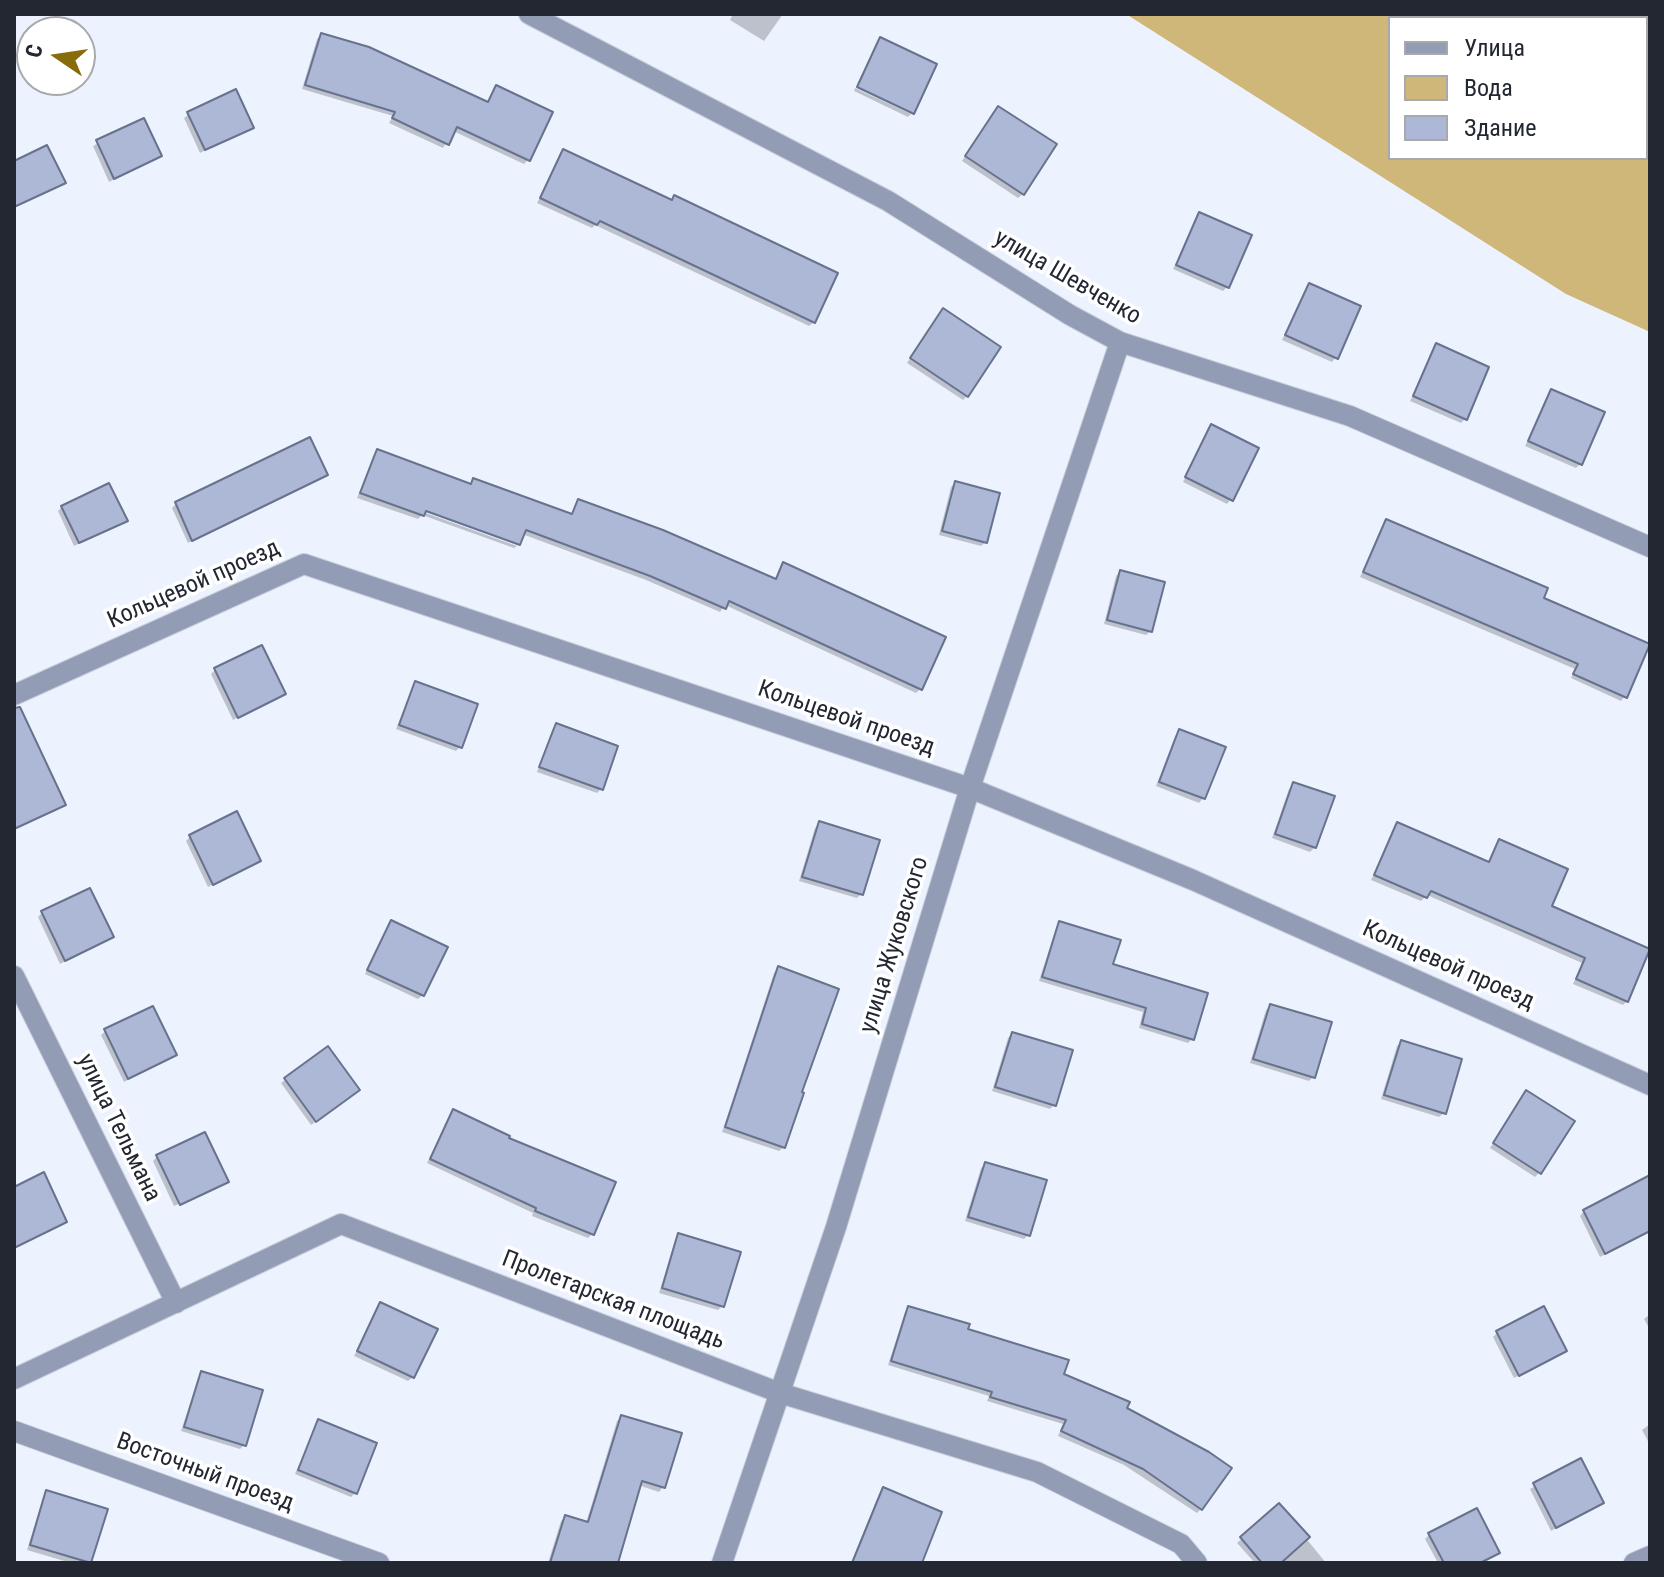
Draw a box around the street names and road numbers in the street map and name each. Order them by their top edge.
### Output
street label: улица Шевченко [988,224,1146,332]
street label: Кольцевой проезд [103,534,285,636]
street label: Кольцевой проезд [754,675,938,763]
street label: улица Жуковского [855,853,935,1037]
street label: Кольцевой проезд [1357,915,1539,1017]
street label: улица Тельмана [70,1050,166,1206]
street label: Пролетарская площадь [498,1245,728,1357]
street label: Восточный проезд [112,1428,298,1518]

